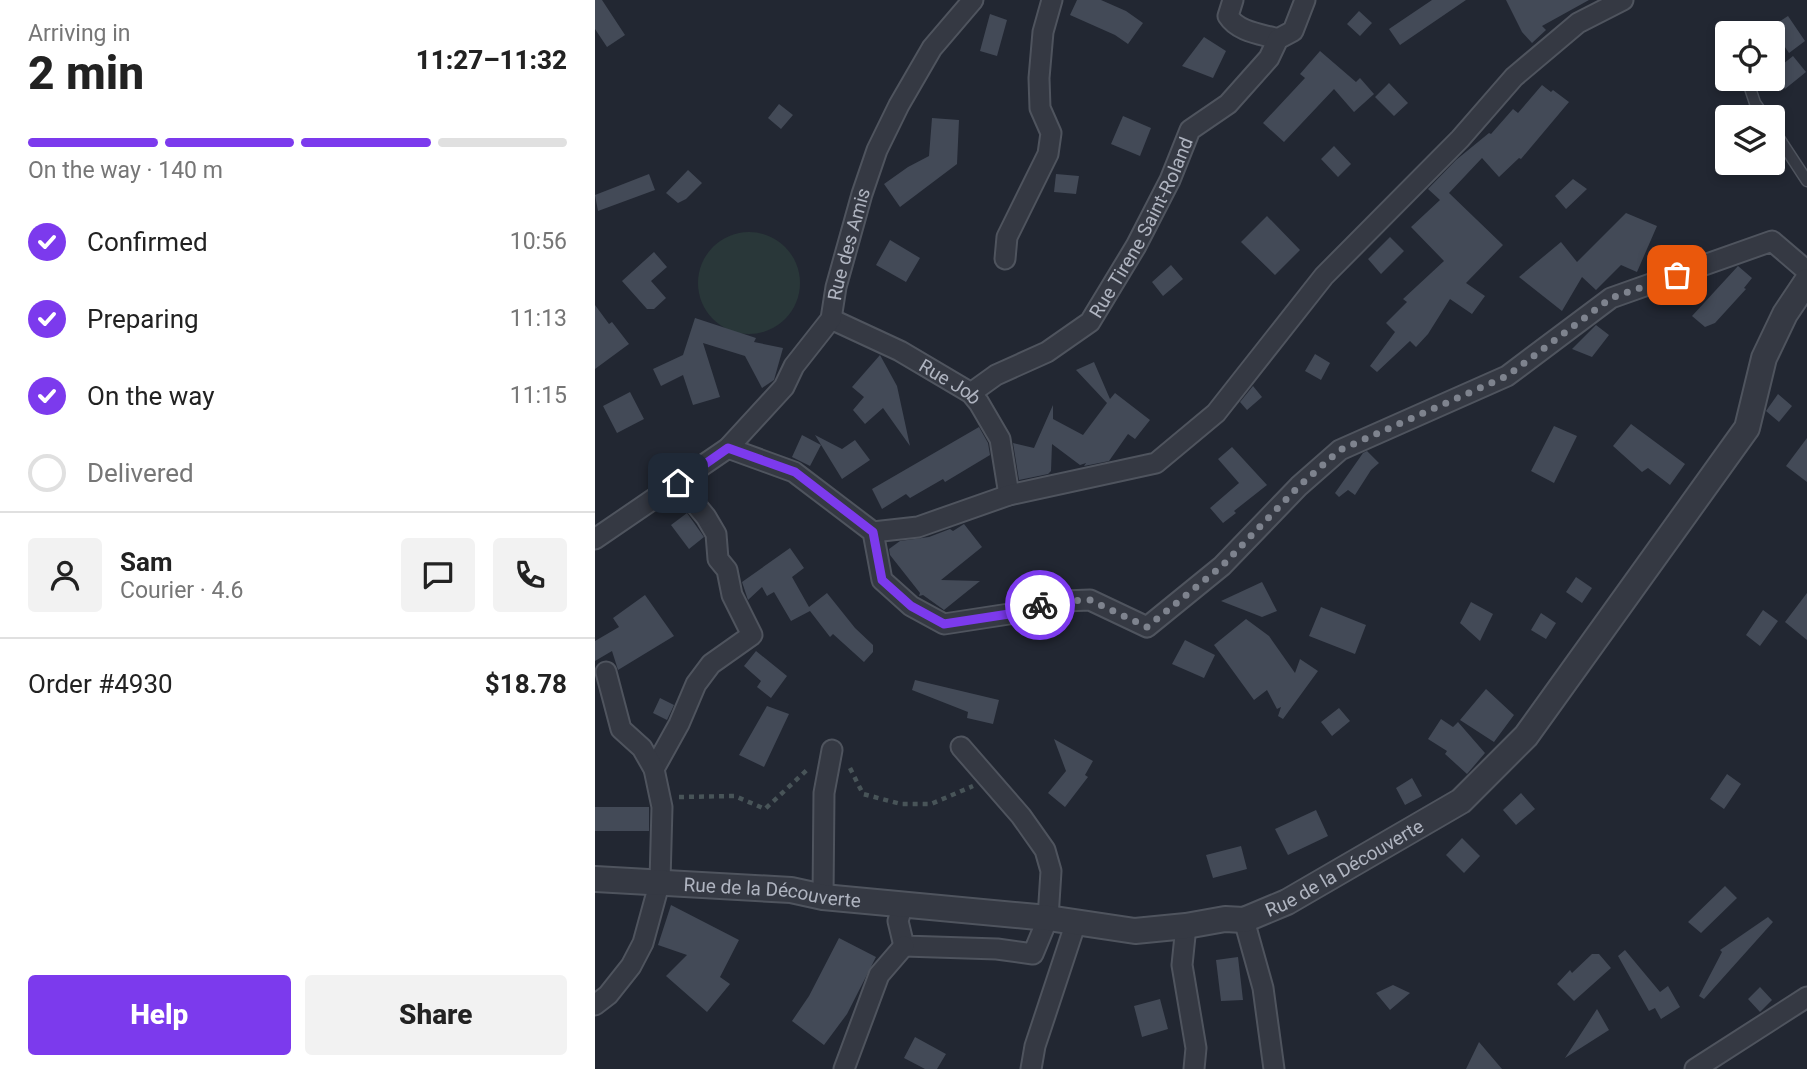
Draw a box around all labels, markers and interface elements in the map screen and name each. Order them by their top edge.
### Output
text: Arriving in [28,20,131,47]
map controls [1715,21,1785,175]
button: locate [1715,21,1785,91]
text: 11:27–11:32 [416,45,567,75]
text: 2 min [28,46,144,100]
button: layers [1715,105,1785,175]
street label: Rue Tirene Saint-Roland [1084,134,1198,322]
text: On the way · 140 m [28,157,223,184]
street label: Rue des Amis [823,185,875,302]
icon: check [28,223,66,261]
text: Confirmed [87,227,208,257]
text: 10:56 [510,228,567,255]
pin [1647,245,1707,305]
icon: bag [1658,256,1696,294]
icon: check [28,300,66,338]
text: Preparing [87,304,199,334]
text: 11:13 [510,305,567,332]
street label: Rue Job [915,354,987,409]
icon: check [28,377,66,415]
text: On the way [87,381,215,411]
text: 11:15 [510,382,567,409]
pin [648,453,708,513]
text: Delivered [87,458,194,488]
icon: home [659,464,697,502]
button: person [28,538,102,612]
button: chat [401,538,475,612]
button: phone [493,538,567,612]
text: Sam [120,547,172,577]
courier [1005,570,1075,640]
text: Courier · 4.6 [120,577,243,604]
icon: bike [1021,586,1059,624]
text: Order #4930 [28,669,173,699]
text: $18.78 [485,669,567,699]
street label: Rue de la Découverte [1262,814,1427,921]
street label: Rue de la Découverte [683,872,862,912]
button: Help [28,975,291,1055]
button: Share [305,975,567,1055]

